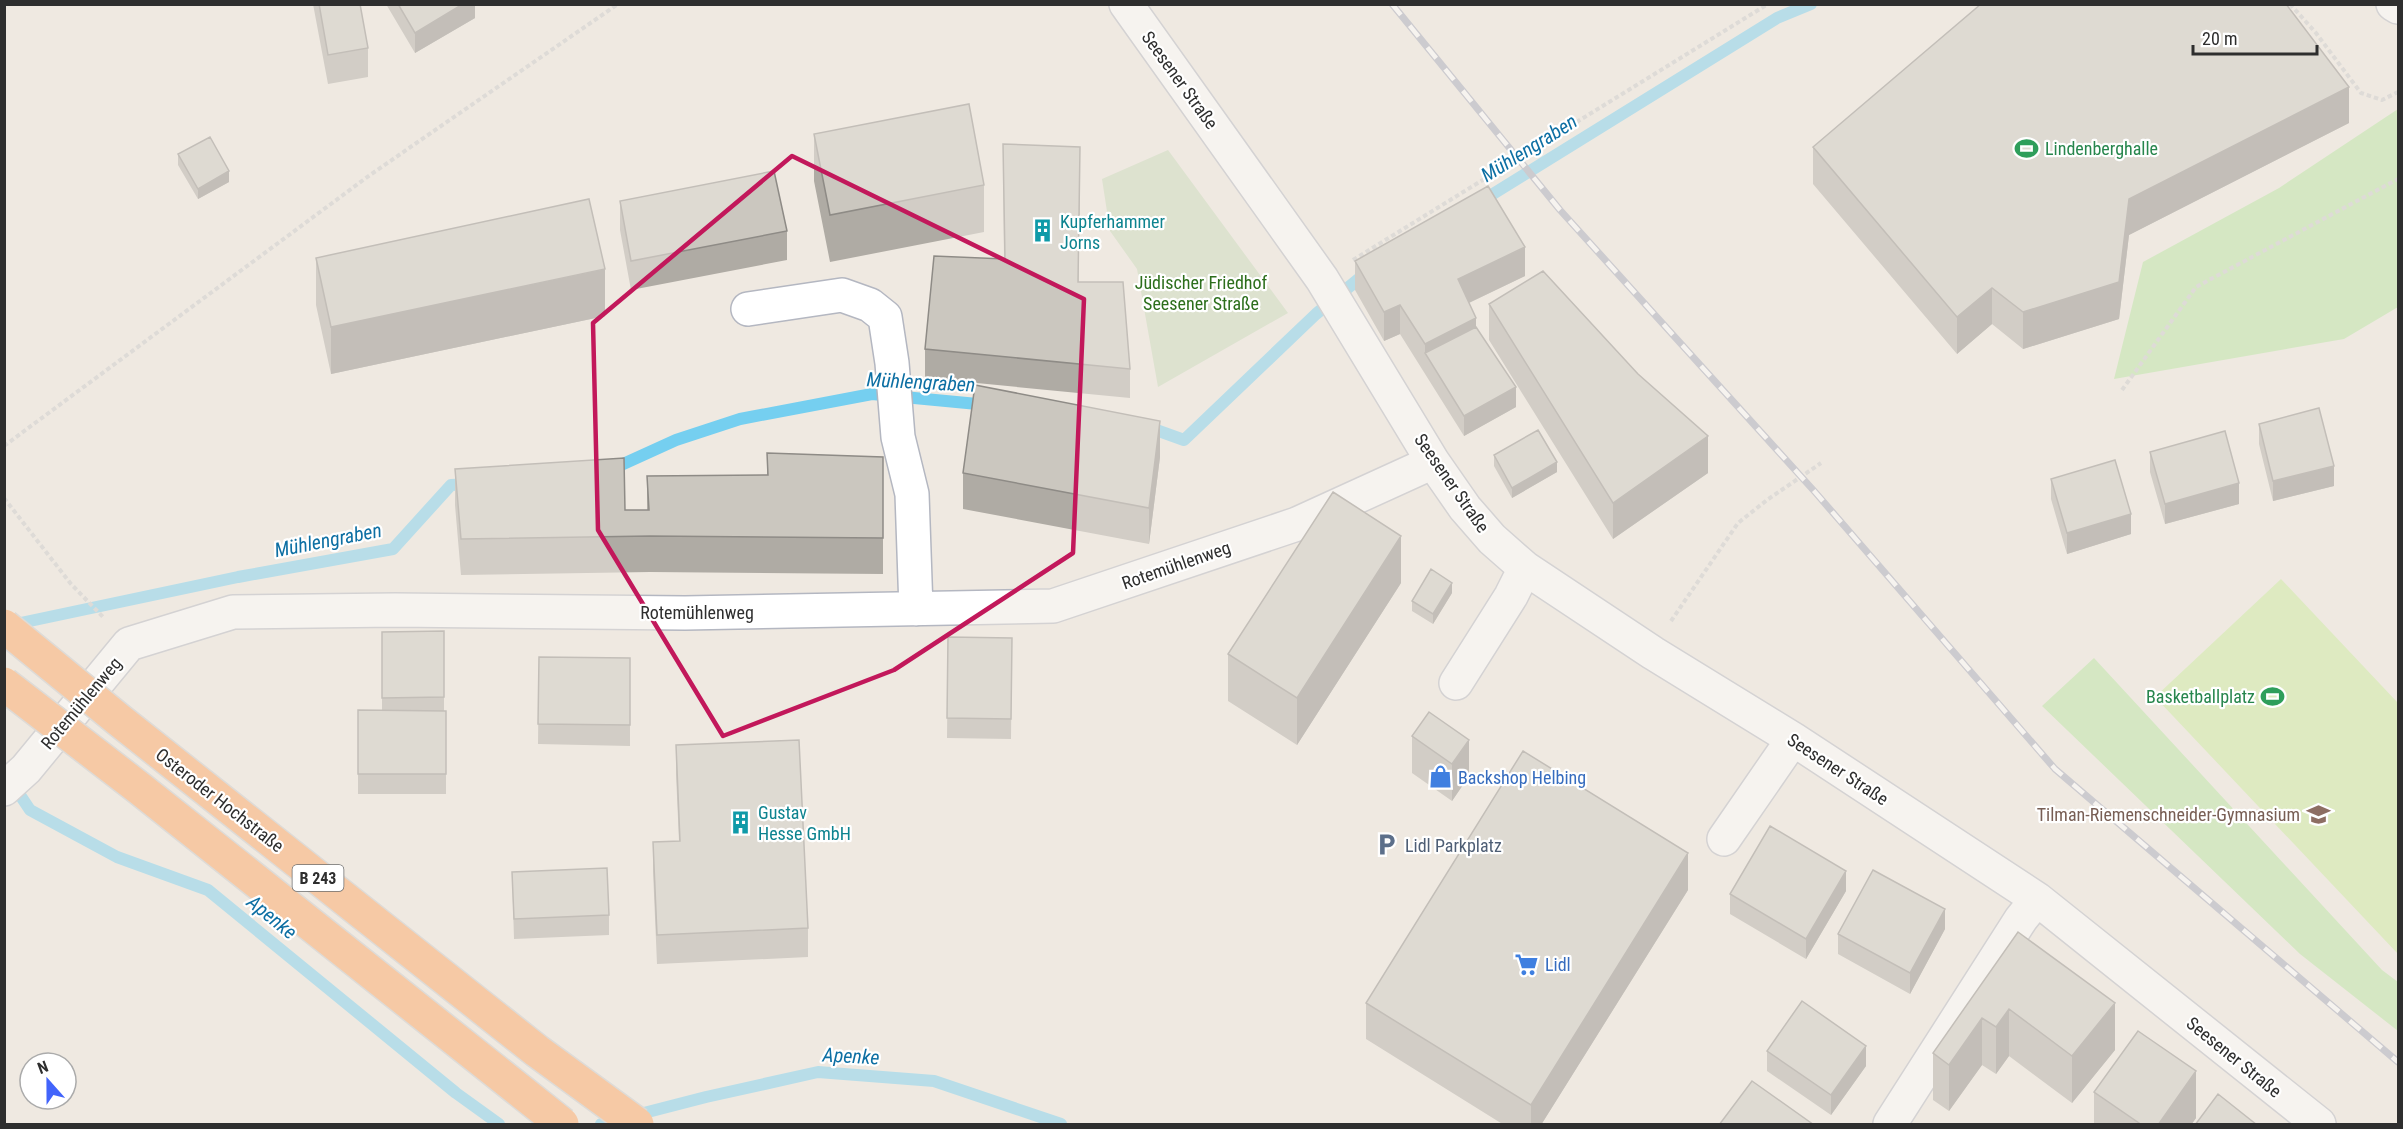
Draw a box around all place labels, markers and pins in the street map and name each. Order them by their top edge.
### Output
sports icon: Lindenberghalle [2014,135,2040,161]
place label: Lindenberghalle [2045,138,2158,159]
place label: Kupferhammer Jorns [1060,211,1165,253]
building icon: Kupferhammer Jorns [1029,218,1055,244]
sports icon: Basketballplatz [2260,683,2286,709]
place label: Basketballplatz [2146,686,2255,707]
shop icon: Backshop Helbing [1427,764,1453,790]
place label: Backshop Helbing [1458,767,1586,788]
school or university icon: Tilman-Riemenschneider-Gymnasium [2305,801,2331,827]
place label: Gustav Hesse GmbH [758,802,851,844]
place label: Tilman-Riemenschneider-Gymnasium [2037,804,2300,825]
building icon: Gustav Hesse GmbH [727,809,753,835]
parking icon: Lidl Parkplatz [1374,832,1400,858]
place label: Lidl Parkplatz [1405,835,1502,856]
supermarket icon: Lidl [1514,951,1540,977]
place label: Lidl [1545,954,1571,975]

